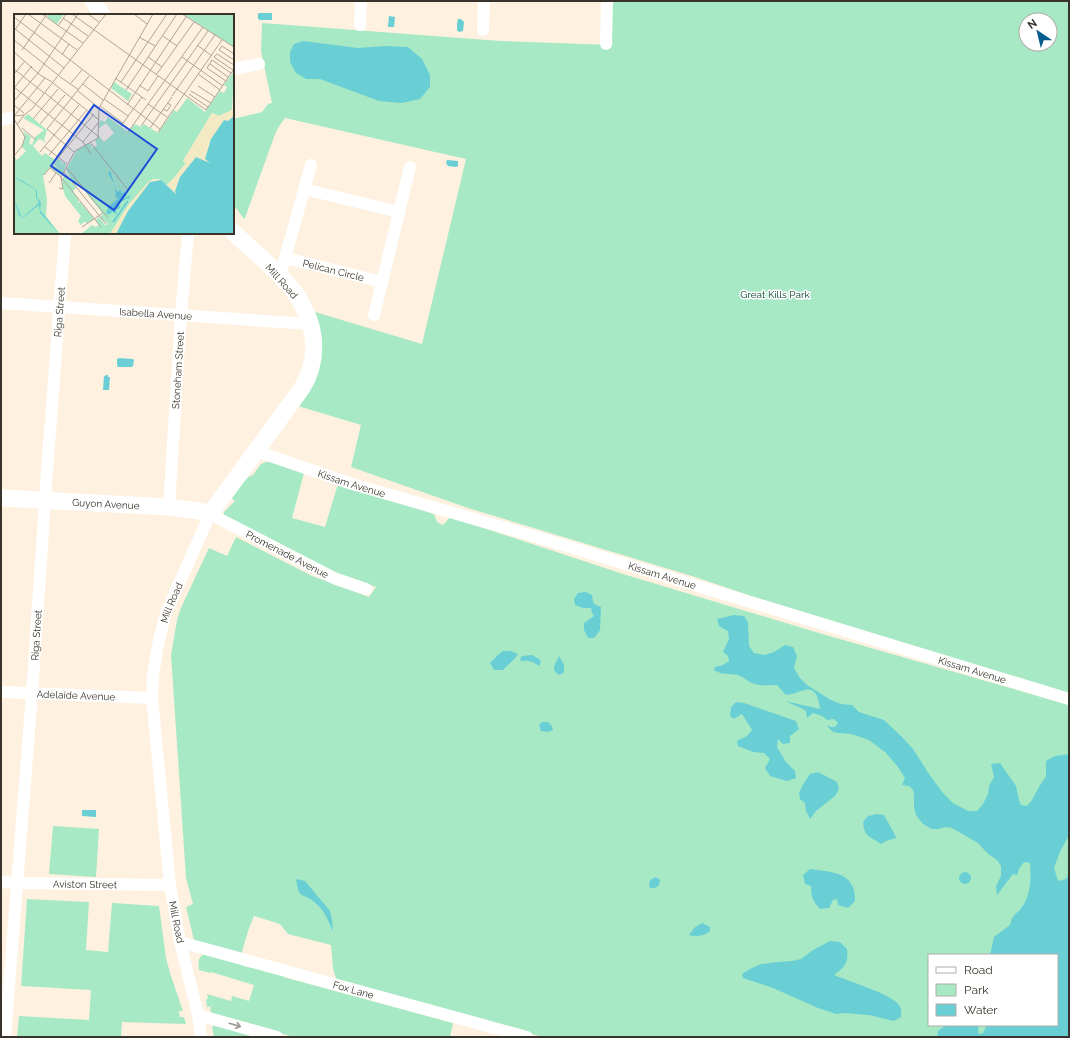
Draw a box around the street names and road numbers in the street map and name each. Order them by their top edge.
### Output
street label: Pelican Circle [302,257,365,283]
street label: Mill Road [263,262,300,301]
street label: Riga Street [52,286,67,338]
street label: Isabella Avenue [119,306,193,322]
street label: Stoneham Street [170,331,186,409]
street label: Kissam Avenue [316,468,387,499]
street label: Guyon Avenue [72,497,140,511]
street label: Promenade Avenue [244,529,330,580]
street label: Kissam Avenue [627,560,698,591]
street label: Mill Road [159,581,185,624]
street label: Riga Street [29,609,44,661]
street label: Kissam Avenue [937,655,1008,686]
street label: Adelaide Avenue [36,688,116,703]
street label: Aviston Street [53,878,118,890]
street label: Mill Road [167,900,186,944]
street label: Fox Lane [332,979,375,1001]

